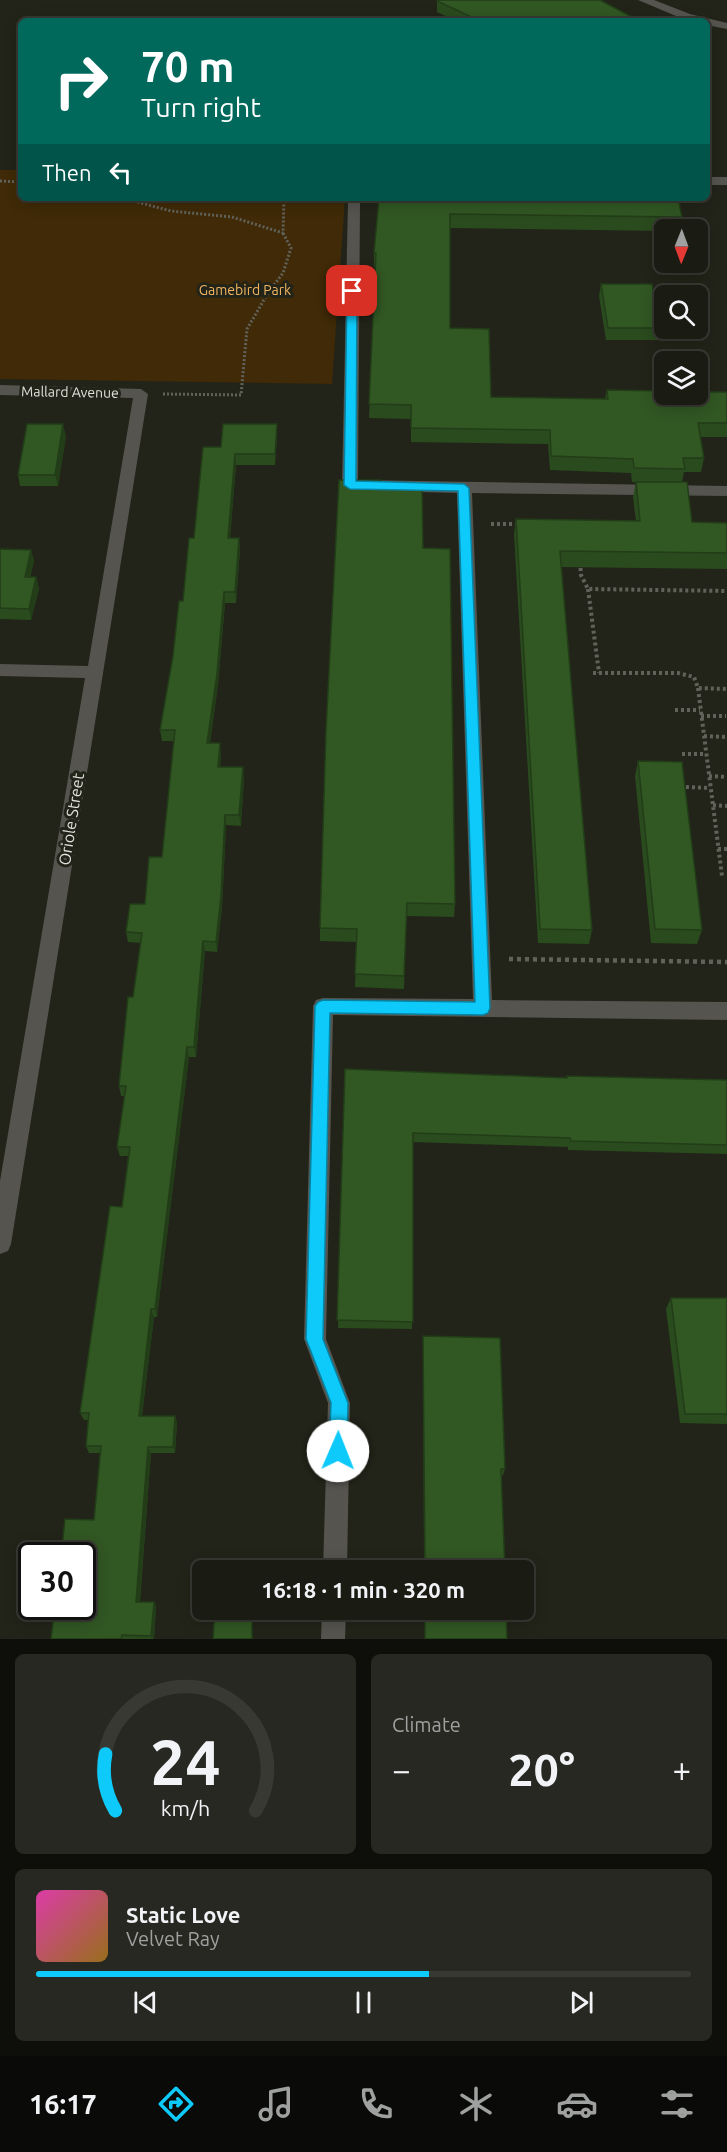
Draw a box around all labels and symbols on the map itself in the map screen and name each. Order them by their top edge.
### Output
north arrow [654,219,708,273]
pin [326,265,377,316]
park label: Gamebird Park [199,282,291,298]
street label: Mallard Avenue [21,383,119,401]
street label: Oriole Street [55,771,87,866]
position arrow [306,1419,370,1483]
speed limit sign: 30 [18,1542,96,1620]

